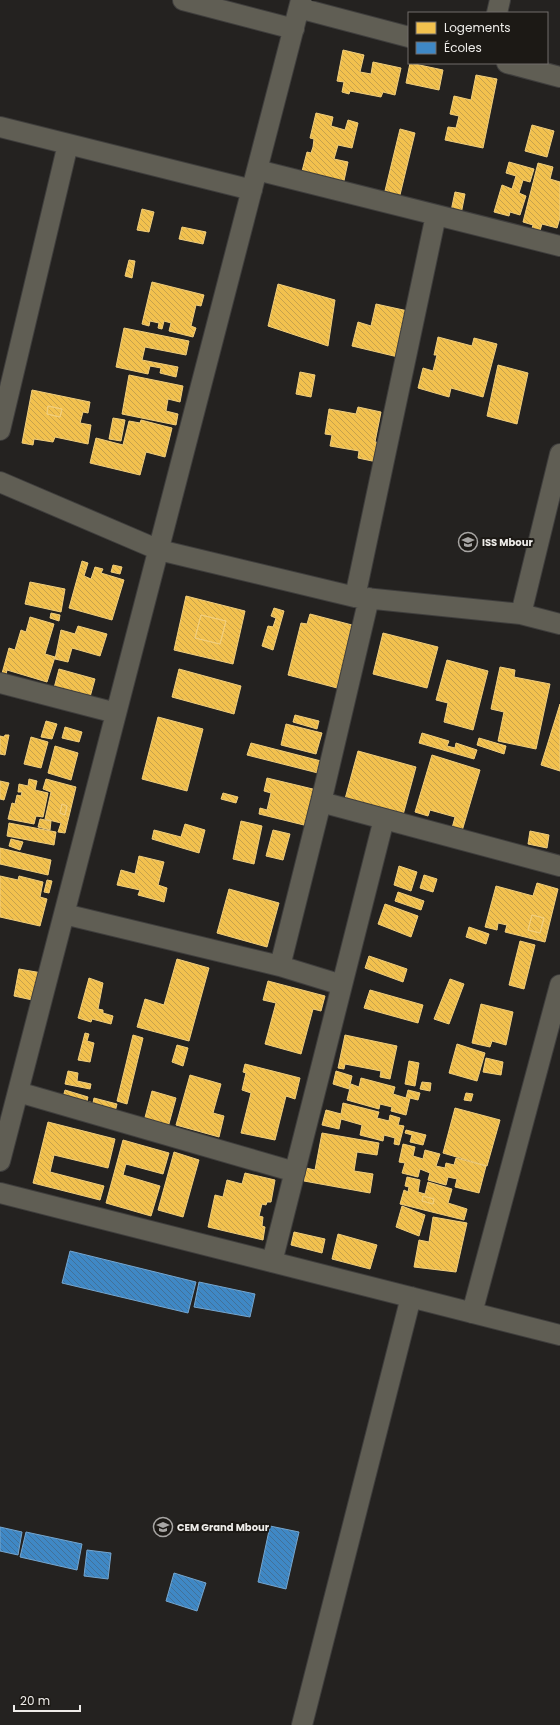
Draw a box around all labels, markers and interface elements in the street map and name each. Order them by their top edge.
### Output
legend [408,12,548,64]
text: Logements [444,19,511,36]
text: Écoles [444,39,482,56]
school or university icon: ISS Mbour [457,531,479,553]
place label: ISS Mbour [482,535,533,550]
school or university icon: CEM Grand Mbour [152,1516,174,1538]
place label: CEM Grand Mbour [177,1520,270,1535]
scale bar [14,1687,80,1713]
text: 20 m [20,1692,50,1709]

